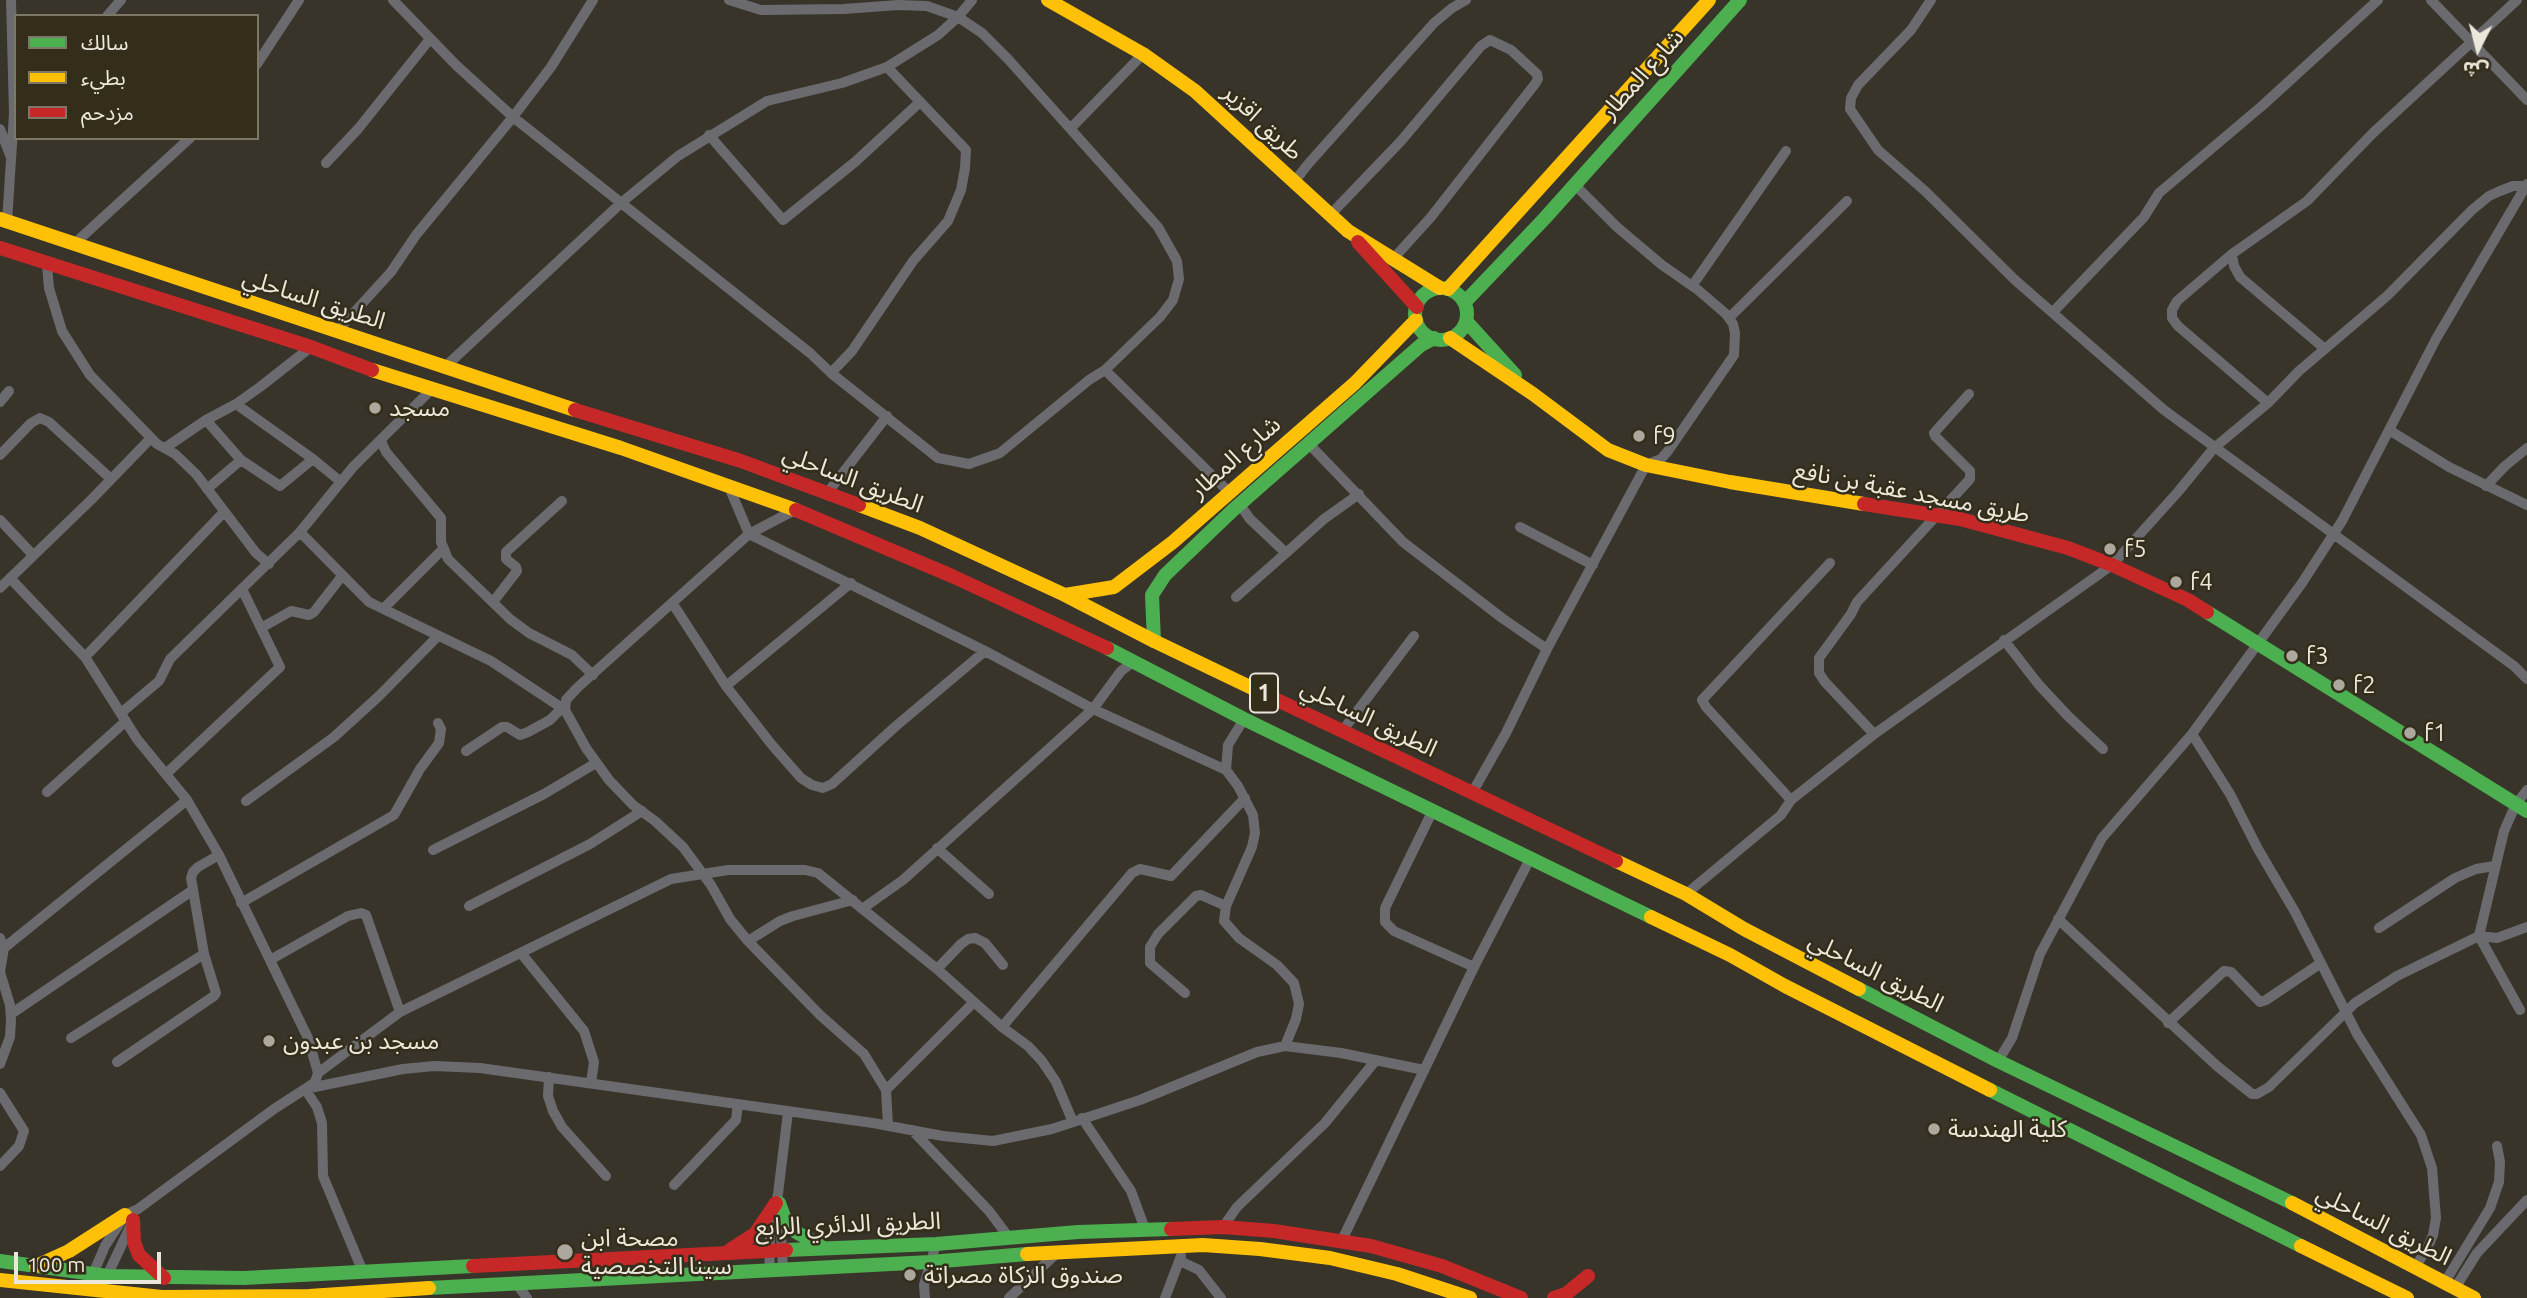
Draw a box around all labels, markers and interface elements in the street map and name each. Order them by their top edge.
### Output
legend [14,14,259,140]
north arrow [2443,14,2513,84]
street label: شارع المطار [1594,23,1690,125]
text: سالك [81,30,128,54]
text: ش [2462,58,2490,82]
text: بطيء [81,65,126,89]
street label: طريق اقزير [1217,78,1309,166]
text: مزدحم [81,100,134,124]
street label: الطريق الساحلي [239,262,389,336]
place label: مسجد [389,394,450,422]
marker: مسجد [367,400,383,416]
street label: شارع المطار [1184,410,1286,504]
place label: f9 [1653,422,1676,450]
marker: f9 [1631,428,1647,444]
street label: الطريق الساحلي [779,439,927,519]
street label: طريق مسجد عقبة بن نافع [1792,455,2032,529]
place label: f5 [2124,535,2147,563]
marker: f5 [2102,541,2118,557]
place label: f4 [2190,568,2213,596]
marker: f4 [2168,574,2184,590]
place label: f3 [2306,642,2329,670]
marker: f3 [2284,648,2300,664]
place label: f2 [2353,671,2376,699]
street label: الطريق الساحلي [1296,673,1442,763]
road number: 1 [1250,674,1278,712]
marker: f2 [2331,677,2347,693]
place label: f1 [2424,719,2447,747]
marker: f1 [2402,725,2418,741]
street label: الطريق الساحلي [1803,926,1949,1018]
place label: مسجد بن عبدون [283,1027,439,1055]
marker: مسجد بن عبدون [261,1033,277,1049]
place label: كلية الهندسة [1948,1115,2067,1143]
marker: كلية الهندسة [1926,1121,1942,1137]
street label: الطريق الساحلي [2311,1179,2457,1271]
street label: الطريق الدائري الرابع [755,1206,941,1242]
place label: مصحة ابن سينا التخصصية [581,1224,732,1280]
scale bar [18,1238,164,1282]
marker: مصحة ابن سينا التخصصية [555,1242,575,1262]
text: 100 m [27,1252,85,1276]
place label: صندوق الزكاة مصراتة [924,1261,1123,1289]
marker: صندوق الزكاة مصراتة [902,1267,918,1283]

